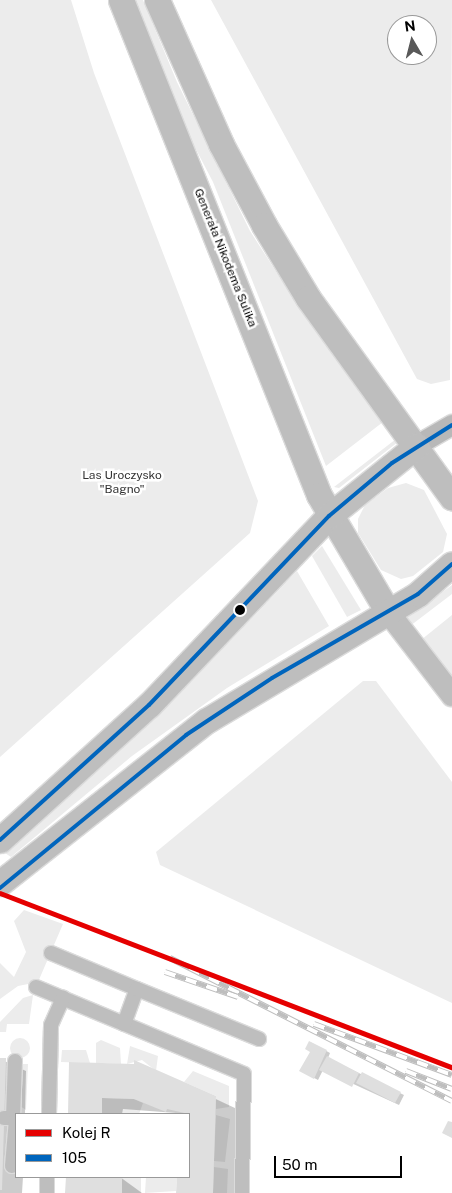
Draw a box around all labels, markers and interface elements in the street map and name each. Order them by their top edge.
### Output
north arrow [387,15,437,65]
text: N [404,17,417,35]
street label: Generała Nikodema Sulika [191,187,259,329]
park label: Las Uroczysko "Bagno" [82,469,162,497]
unlabelled marker [235,605,245,615]
legend [15,1113,190,1178]
text: Kolej R [62,1124,111,1141]
scale bar [277,1146,404,1178]
text: 105 [62,1149,87,1166]
text: 50 m [282,1156,317,1173]

